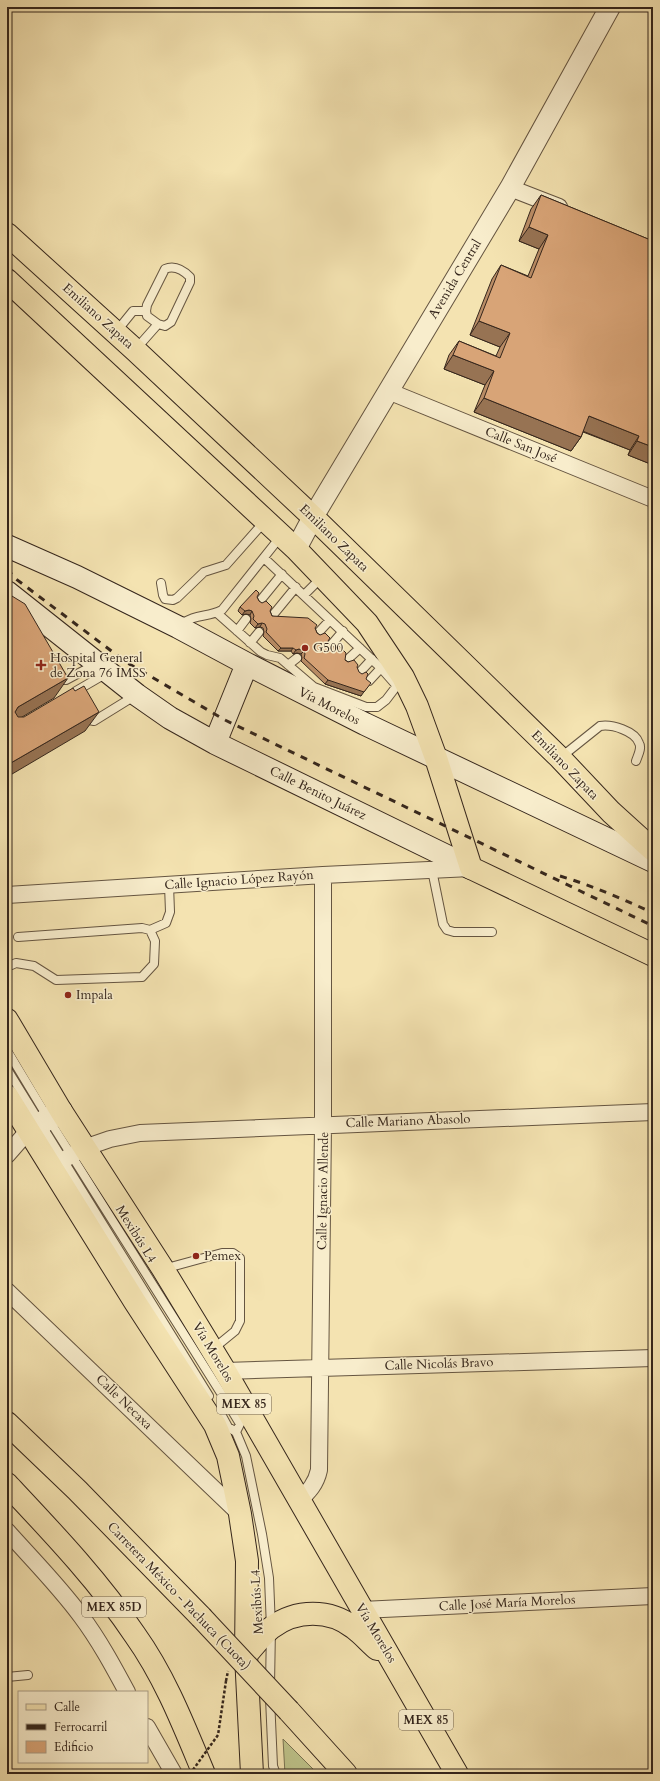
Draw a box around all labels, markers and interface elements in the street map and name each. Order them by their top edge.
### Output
street label: Avenida Central [424,235,486,322]
street label: Emiliano Zapata [58,279,138,353]
street label: Calle San José [482,422,560,468]
street label: Emiliano Zapata [295,500,373,576]
place label: G500 [313,639,344,657]
marker: G500 [300,643,310,653]
place label: Hospital General de Zona 76 IMSS [50,649,146,682]
marker: Hospital General de Zona 76 IMSS [35,659,47,671]
street label: Vía Morelos [295,683,363,729]
street label: Emiliano Zapata [527,726,603,804]
street label: Calle Benito Juárez [267,762,370,824]
street label: Calle Ignacio López Rayón [164,866,315,894]
place label: Impala [76,986,113,1004]
marker: Impala [63,990,73,1000]
street label: Calle Mariano Abasolo [345,1110,471,1132]
street label: Calle Ignacio Allende [313,1132,333,1250]
street label: Mexibús L4 [111,1202,161,1266]
place label: Pemex [204,1247,241,1265]
marker: Pemex [191,1251,201,1261]
street label: Vía Morelos [188,1319,238,1385]
street label: Calle Nicolás Bravo [384,1353,494,1375]
street label: Calle Necaxa [92,1370,156,1434]
road number: MEX 85 [217,1394,271,1414]
street label: Carretera México - Pachuca (Cuota) [103,1518,255,1674]
street label: Mexibús L4 [246,1569,268,1635]
street label: Calle José María Morelos [438,1590,576,1616]
road number: MEX 85D [82,1597,146,1617]
street label: Vía Morelos [351,1600,401,1666]
legend [18,1691,148,1763]
text: Calle [54,1699,80,1715]
road number: MEX 85 [399,1710,453,1730]
text: Ferrocarril [54,1719,107,1735]
text: Edificio [54,1739,94,1755]

